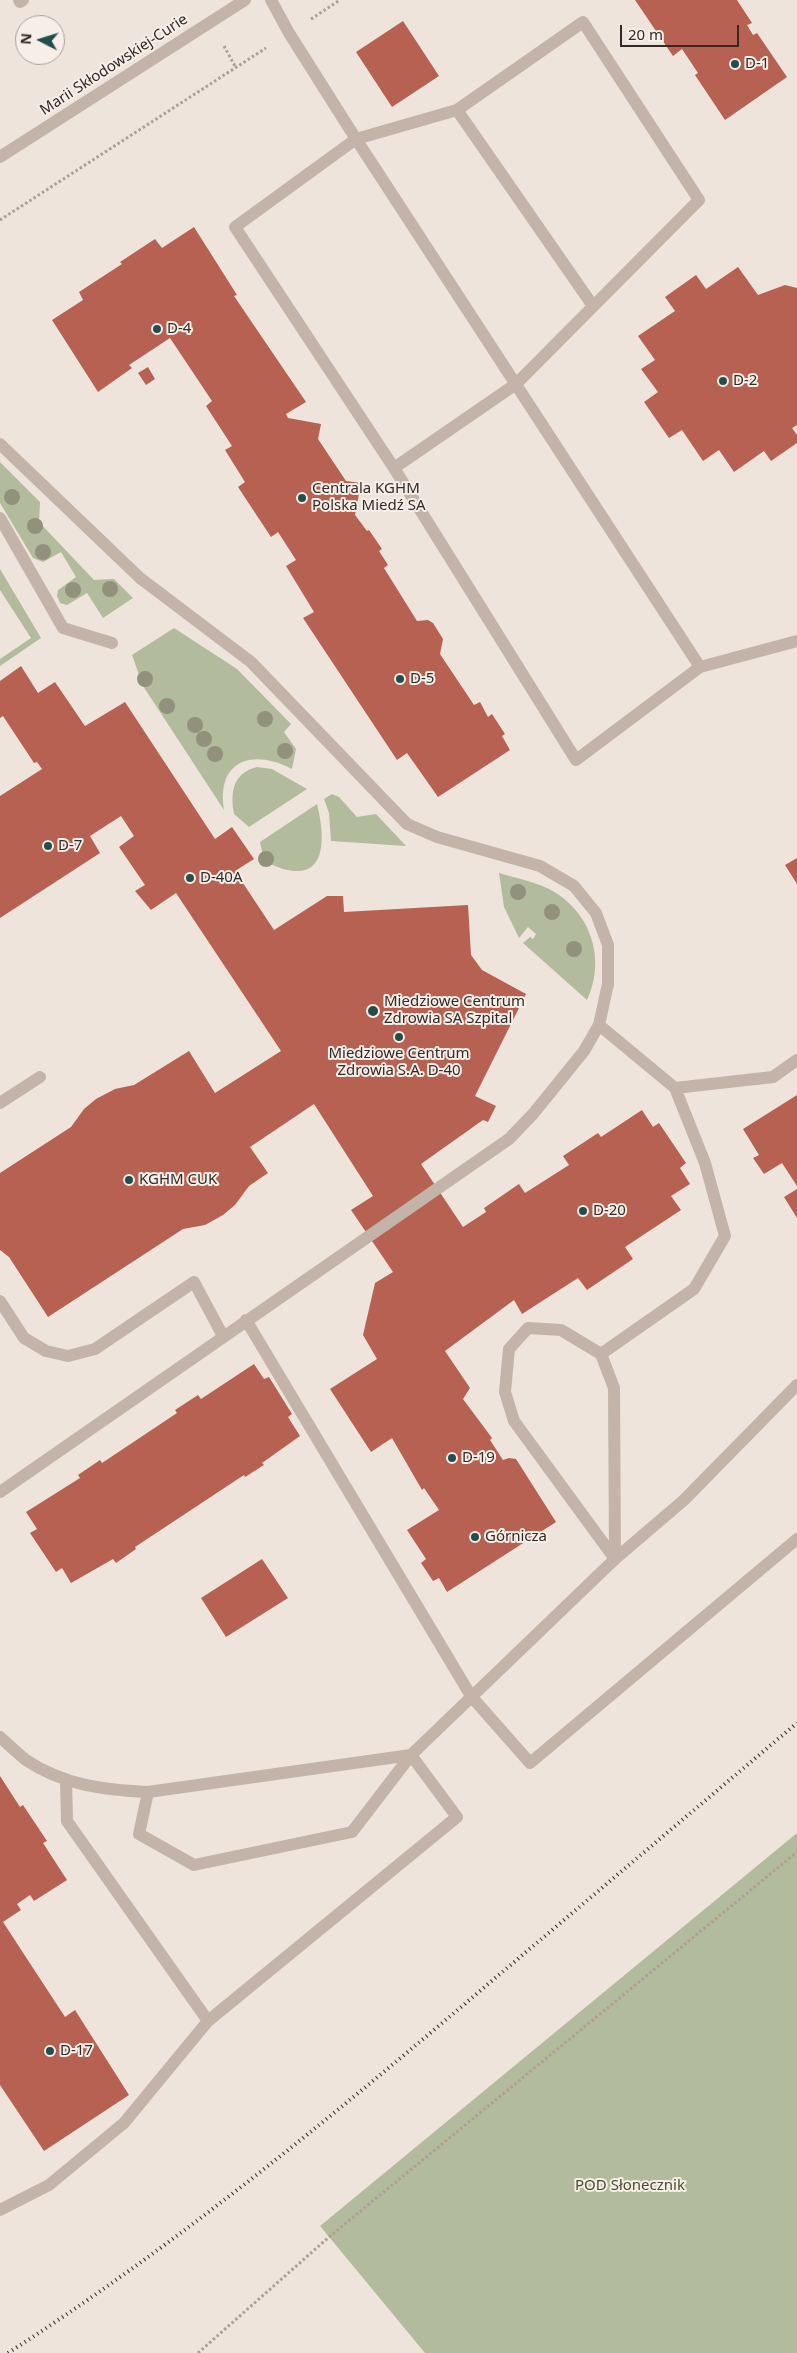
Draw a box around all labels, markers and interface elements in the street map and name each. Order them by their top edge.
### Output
street label: Marii Skłodowskiej-Curie [37,11,191,119]
north arrow [15,15,65,65]
scale bar [622,15,741,47]
text: 20 m [628,24,663,44]
text: N [16,32,36,45]
place label: D-1 [745,55,769,73]
marker: D-1 [729,58,741,70]
place label: D-4 [167,320,191,338]
marker: D-4 [151,323,163,335]
place label: D-2 [733,372,757,390]
marker: D-2 [717,375,729,387]
place label: Centrala KGHM Polska Miedź SA [312,480,425,515]
marker: Centrala KGHM Polska Miedź SA [296,492,308,504]
place label: D-5 [410,670,434,688]
marker: D-5 [394,673,406,685]
place label: D-7 [58,837,82,855]
marker: D-7 [42,840,54,852]
place label: D-40A [200,869,243,887]
marker: D-40A [184,872,196,884]
place label: Miedziowe Centrum Zdrowia SA Szpital [384,993,525,1028]
marker: Miedziowe Centrum Zdrowia SA Szpital [366,1004,380,1018]
marker: Miedziowe Centrum Zdrowia S.A. D-40 [393,1031,405,1043]
place label: Miedziowe Centrum Zdrowia S.A. D-40 [328,1045,470,1080]
place label: KGHM CUK [139,1171,217,1189]
marker: KGHM CUK [123,1174,135,1186]
place label: D-20 [593,1202,626,1220]
marker: D-20 [577,1205,589,1217]
place label: D-19 [462,1449,495,1467]
marker: D-19 [446,1452,458,1464]
place label: Górnicza [485,1528,547,1546]
marker: Górnicza [469,1531,481,1543]
place label: D-17 [60,2042,93,2060]
marker: D-17 [44,2045,56,2057]
park label: POD Słonecznik [575,2177,685,2195]

